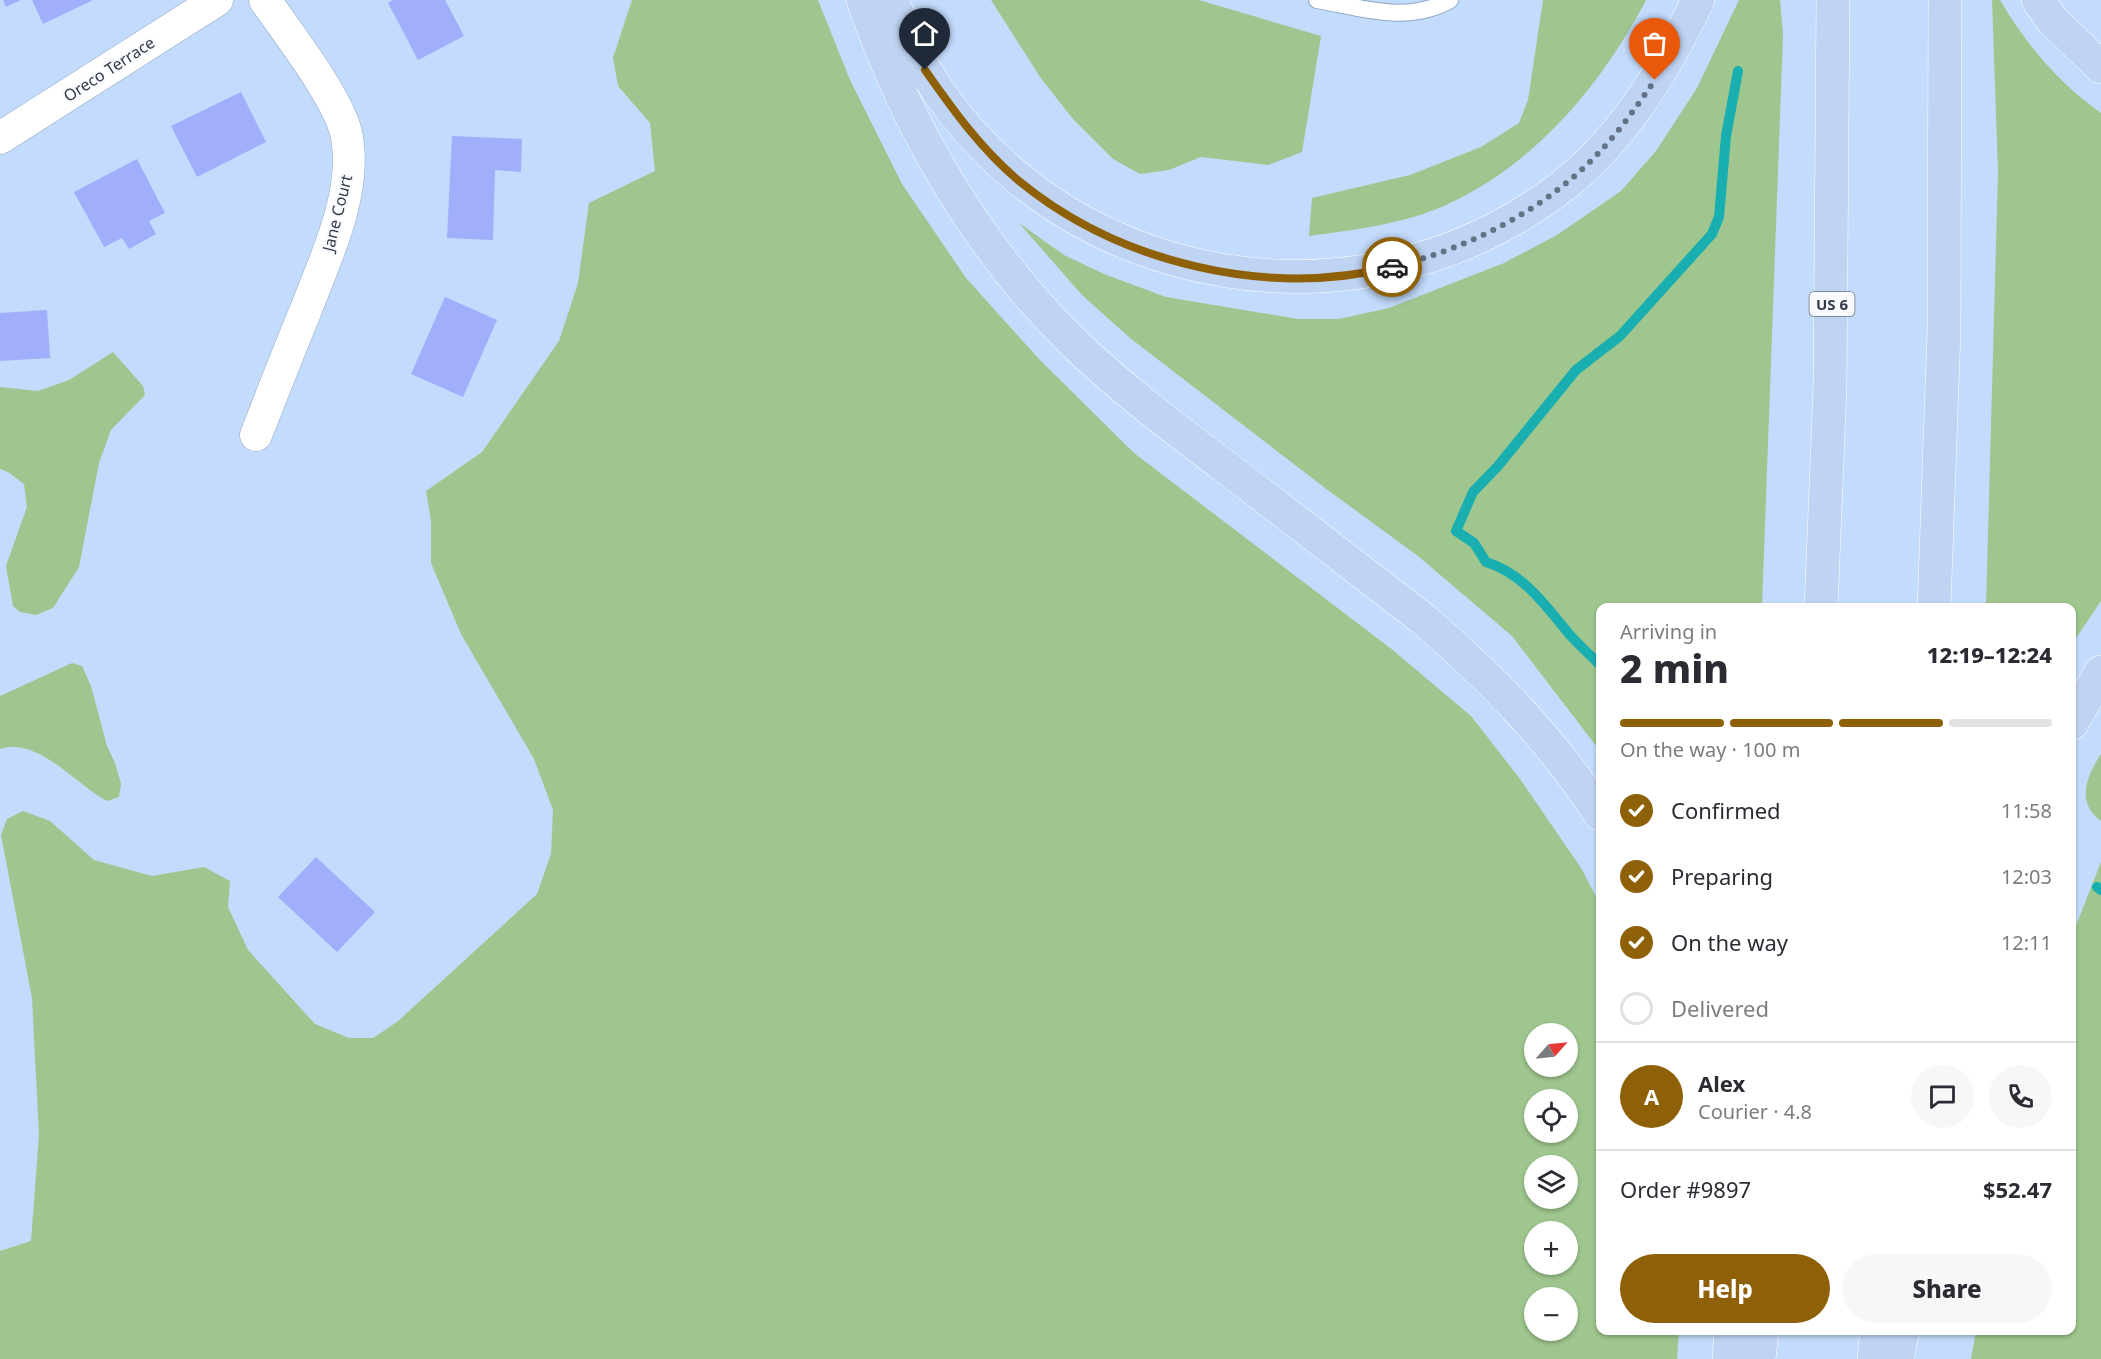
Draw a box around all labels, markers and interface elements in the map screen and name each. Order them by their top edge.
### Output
pin [899,8,950,70]
icon: home [908,17,941,50]
pin [1629,18,1680,80]
icon: bag [1638,27,1671,60]
street label: Oreco Terrace [59,31,159,107]
street label: Jane Court [316,172,357,256]
courier [1362,237,1422,297]
icon: car [1376,251,1409,284]
road number: US 6 [1810,292,1854,316]
text: Arriving in [1620,618,1717,645]
text: 12:19–12:24 [1927,639,2052,669]
text: 2 min [1620,641,1729,694]
text: On the way · 100 m [1620,736,1800,763]
icon: check [1620,794,1653,827]
text: Confirmed [1671,795,1781,825]
text: 11:58 [2001,797,2052,824]
icon: check [1620,860,1653,893]
text: Preparing [1671,861,1773,891]
text: 12:03 [2001,863,2052,890]
icon: check [1620,926,1653,959]
text: On the way [1671,927,1788,957]
text: 12:11 [2001,929,2052,956]
text: Delivered [1671,993,1769,1023]
north arrow [1524,1023,1578,1077]
map controls [1524,1023,1578,1341]
button: chat [1911,1065,1974,1128]
button: phone [1989,1065,2052,1128]
text: Alex [1698,1068,1745,1098]
text: A [1644,1081,1659,1111]
button: locate [1524,1089,1578,1143]
text: Courier · 4.8 [1698,1098,1812,1125]
button: layers [1524,1155,1578,1209]
text: Order #9897 [1620,1174,1751,1204]
text: $52.47 [1983,1174,2052,1204]
button: + [1524,1221,1578,1275]
button: Help [1620,1254,1830,1323]
button: Share [1842,1254,2052,1323]
button: − [1524,1287,1578,1341]

